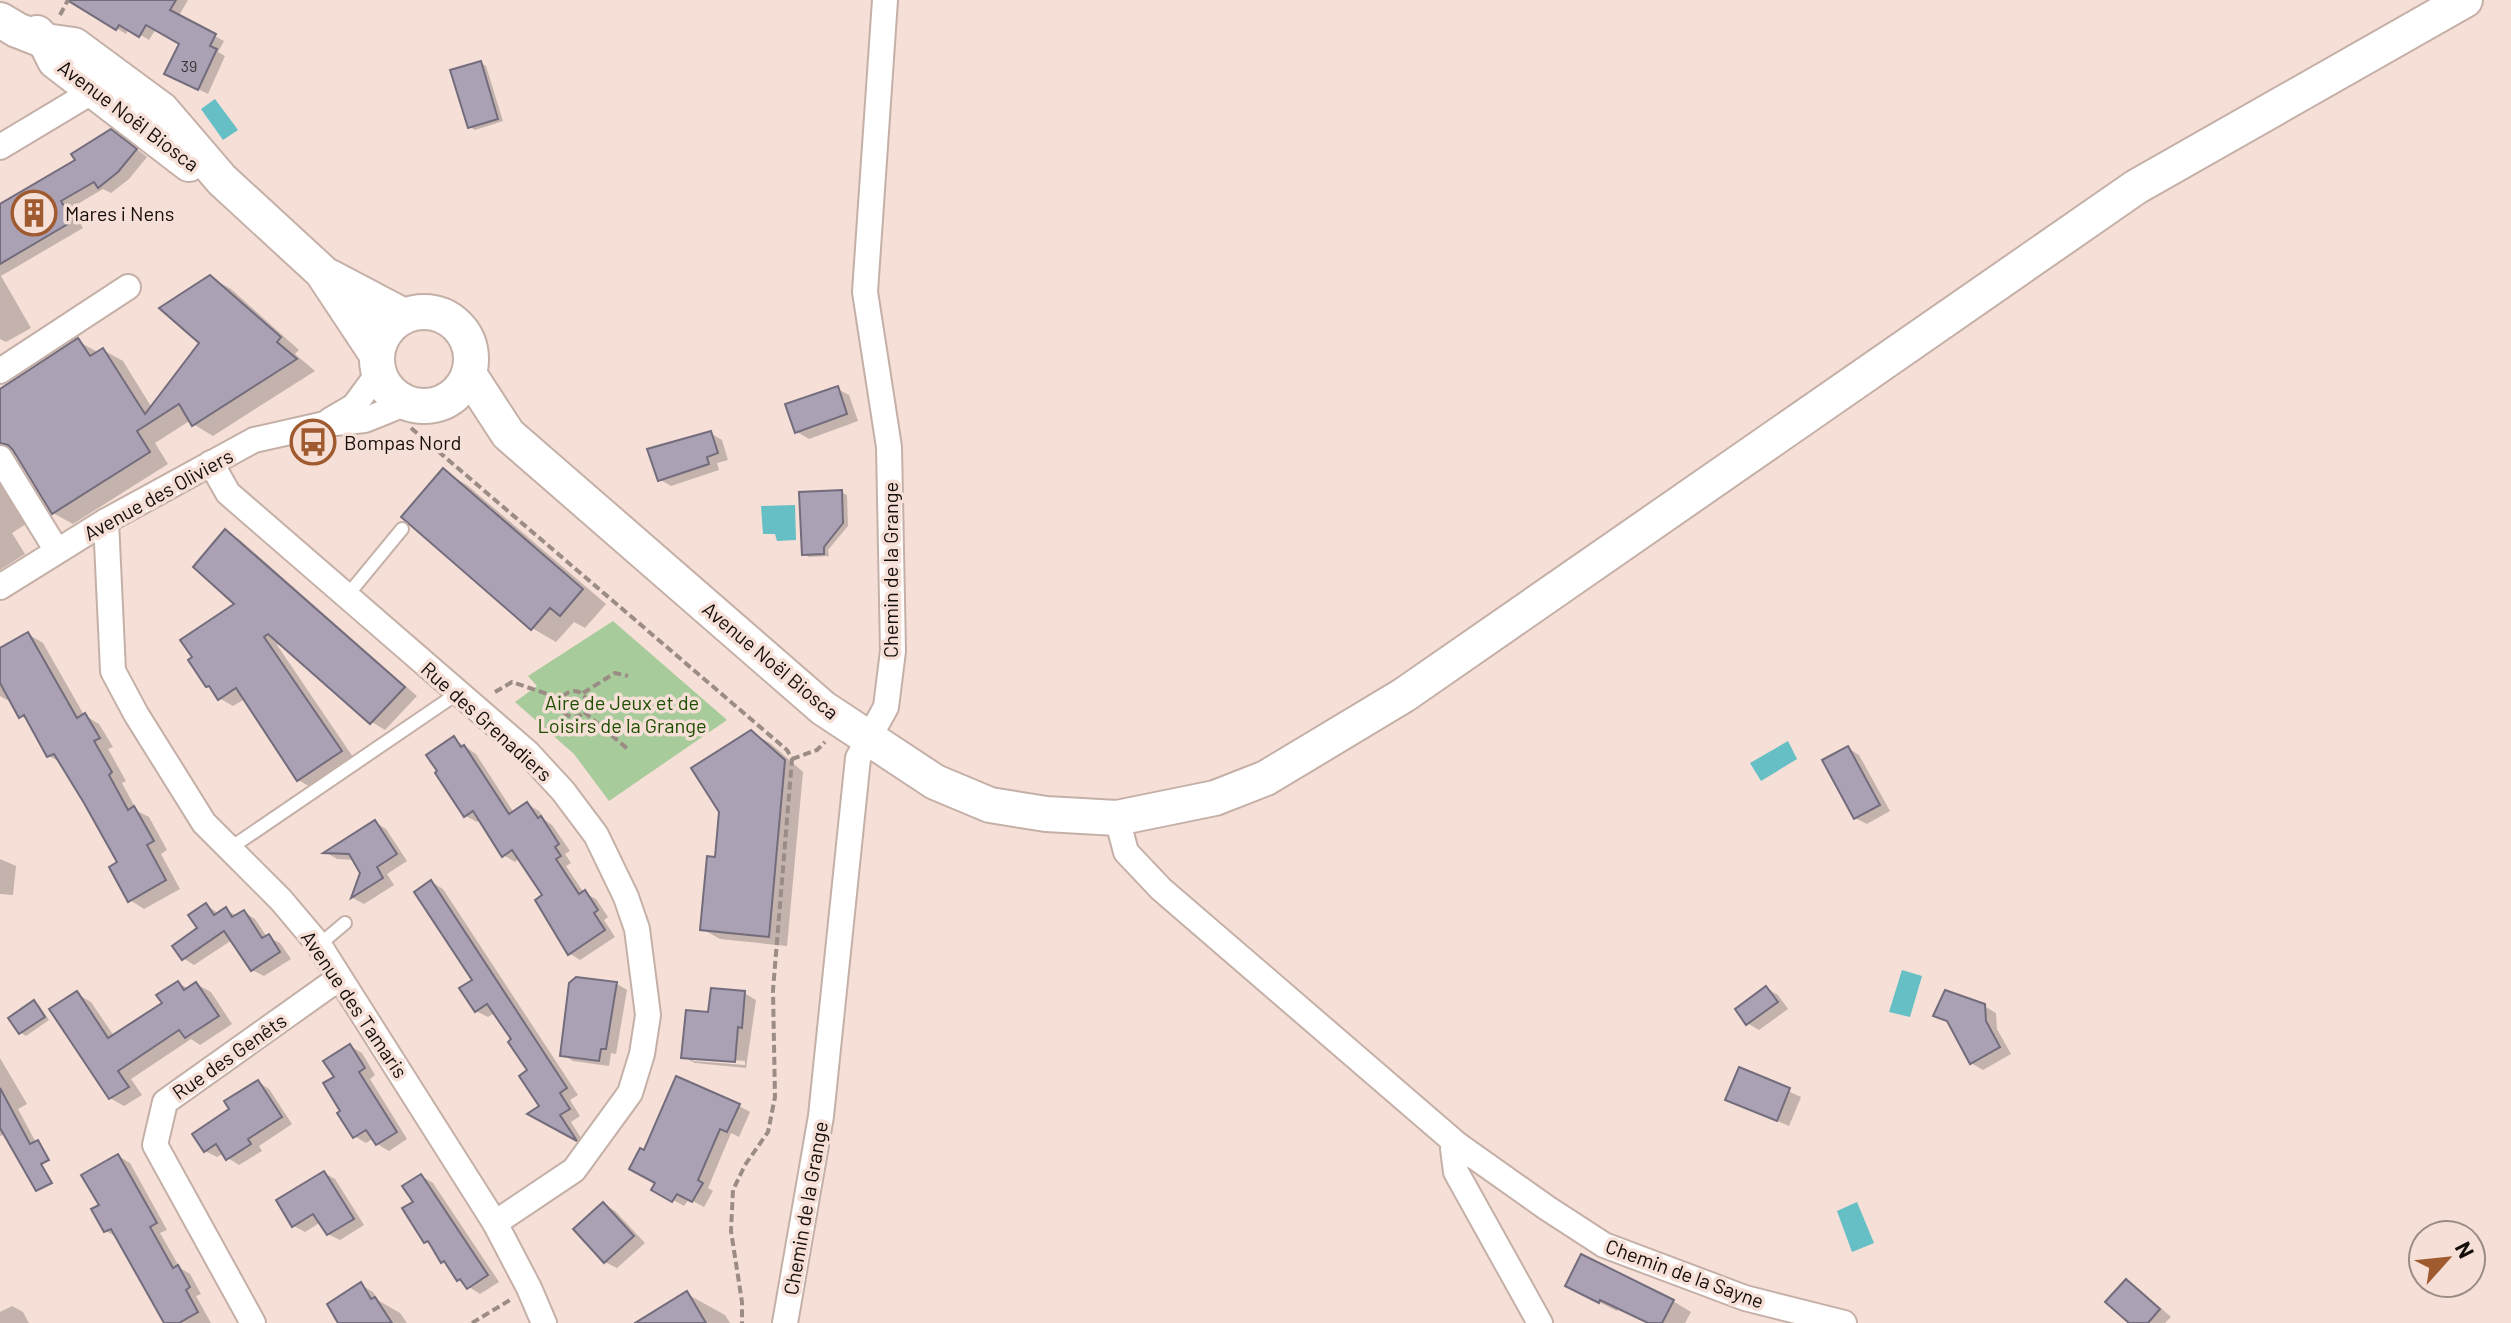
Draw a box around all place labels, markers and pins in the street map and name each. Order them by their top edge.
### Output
building icon: Mares i Nens [10,189,58,237]
place label: Mares i Nens [65,201,174,225]
bus stop icon: Bompas Nord [289,418,337,466]
place label: Bompas Nord [344,430,461,454]

